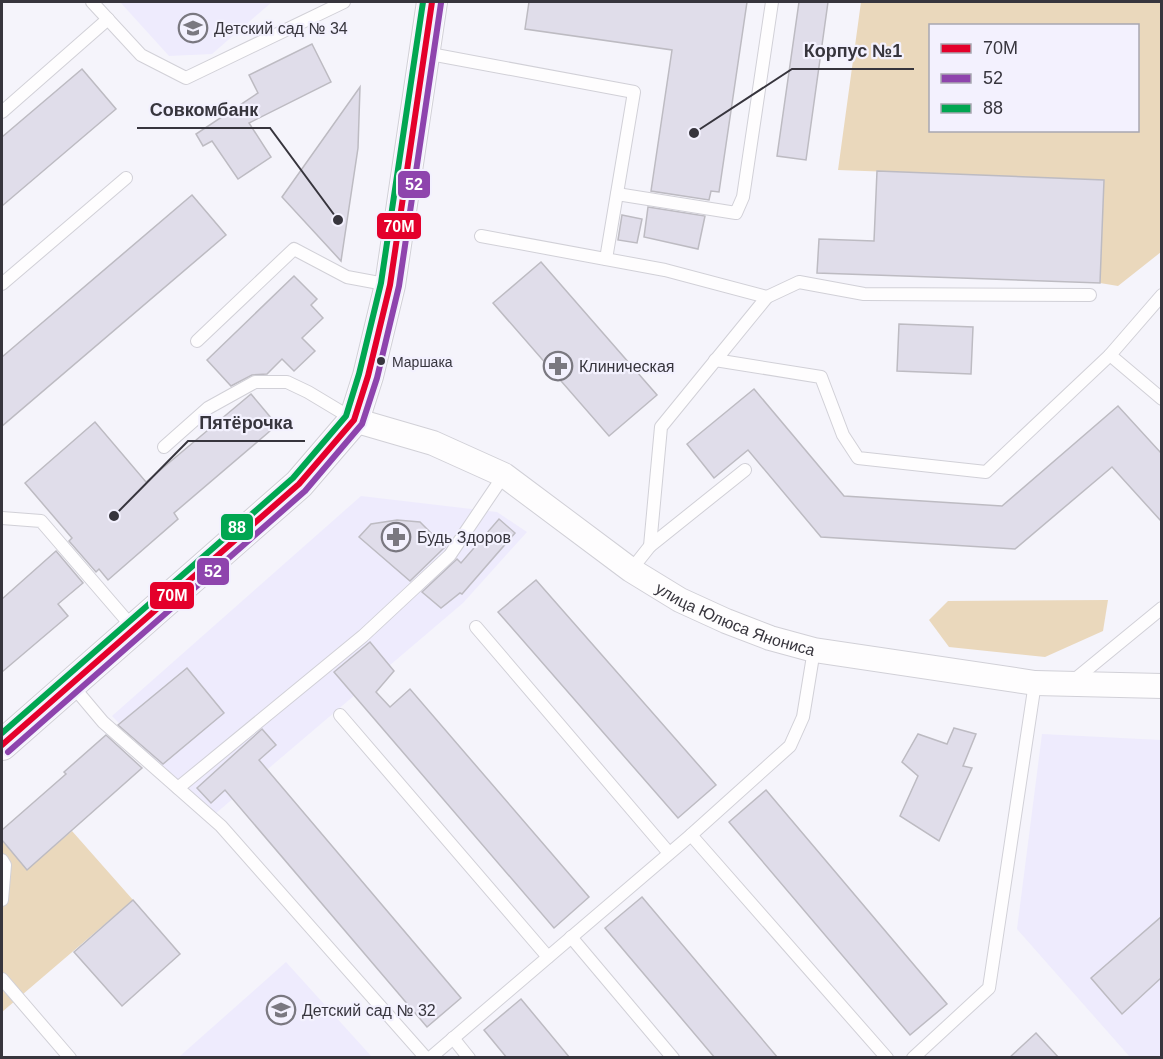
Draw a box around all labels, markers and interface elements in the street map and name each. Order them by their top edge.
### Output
school or university icon: Детский сад № 34 [177,12,209,44]
place label: Детский сад № 34 [214,20,348,37]
legend [929,24,1139,132]
callout: Корпус №1 [792,33,914,69]
text: 70М [983,38,1018,58]
text: Корпус №1 [804,41,902,61]
text: 52 [983,68,1003,88]
callout: Совкомбанк [137,92,270,128]
text: 88 [983,98,1003,118]
text: Совкомбанк [150,100,259,120]
line badge: 52 [397,170,431,199]
text: 52 [405,176,423,193]
line badge: 70М [376,212,422,240]
text: 70М [383,218,415,235]
pharmacy icon: Клиническая [542,350,574,382]
place label: Маршака [392,354,453,370]
marker: Маршака [375,355,387,367]
place label: Клиническая [579,358,675,375]
callout: Пятёрочка [188,405,305,441]
text: Пятёрочка [199,413,294,433]
line badge: 88 [220,513,254,541]
text: 88 [228,519,246,536]
pharmacy icon: Будь Здоров [380,521,412,553]
place label: Будь Здоров [417,529,511,546]
line badge: 52 [196,557,230,586]
text: 52 [204,563,222,580]
street label: улица Юлюса Янониса [653,579,817,659]
line badge: 70М [149,581,195,610]
text: 70М [156,587,188,604]
school or university icon: Детский сад № 32 [265,994,297,1026]
place label: Детский сад № 32 [302,1002,436,1019]

